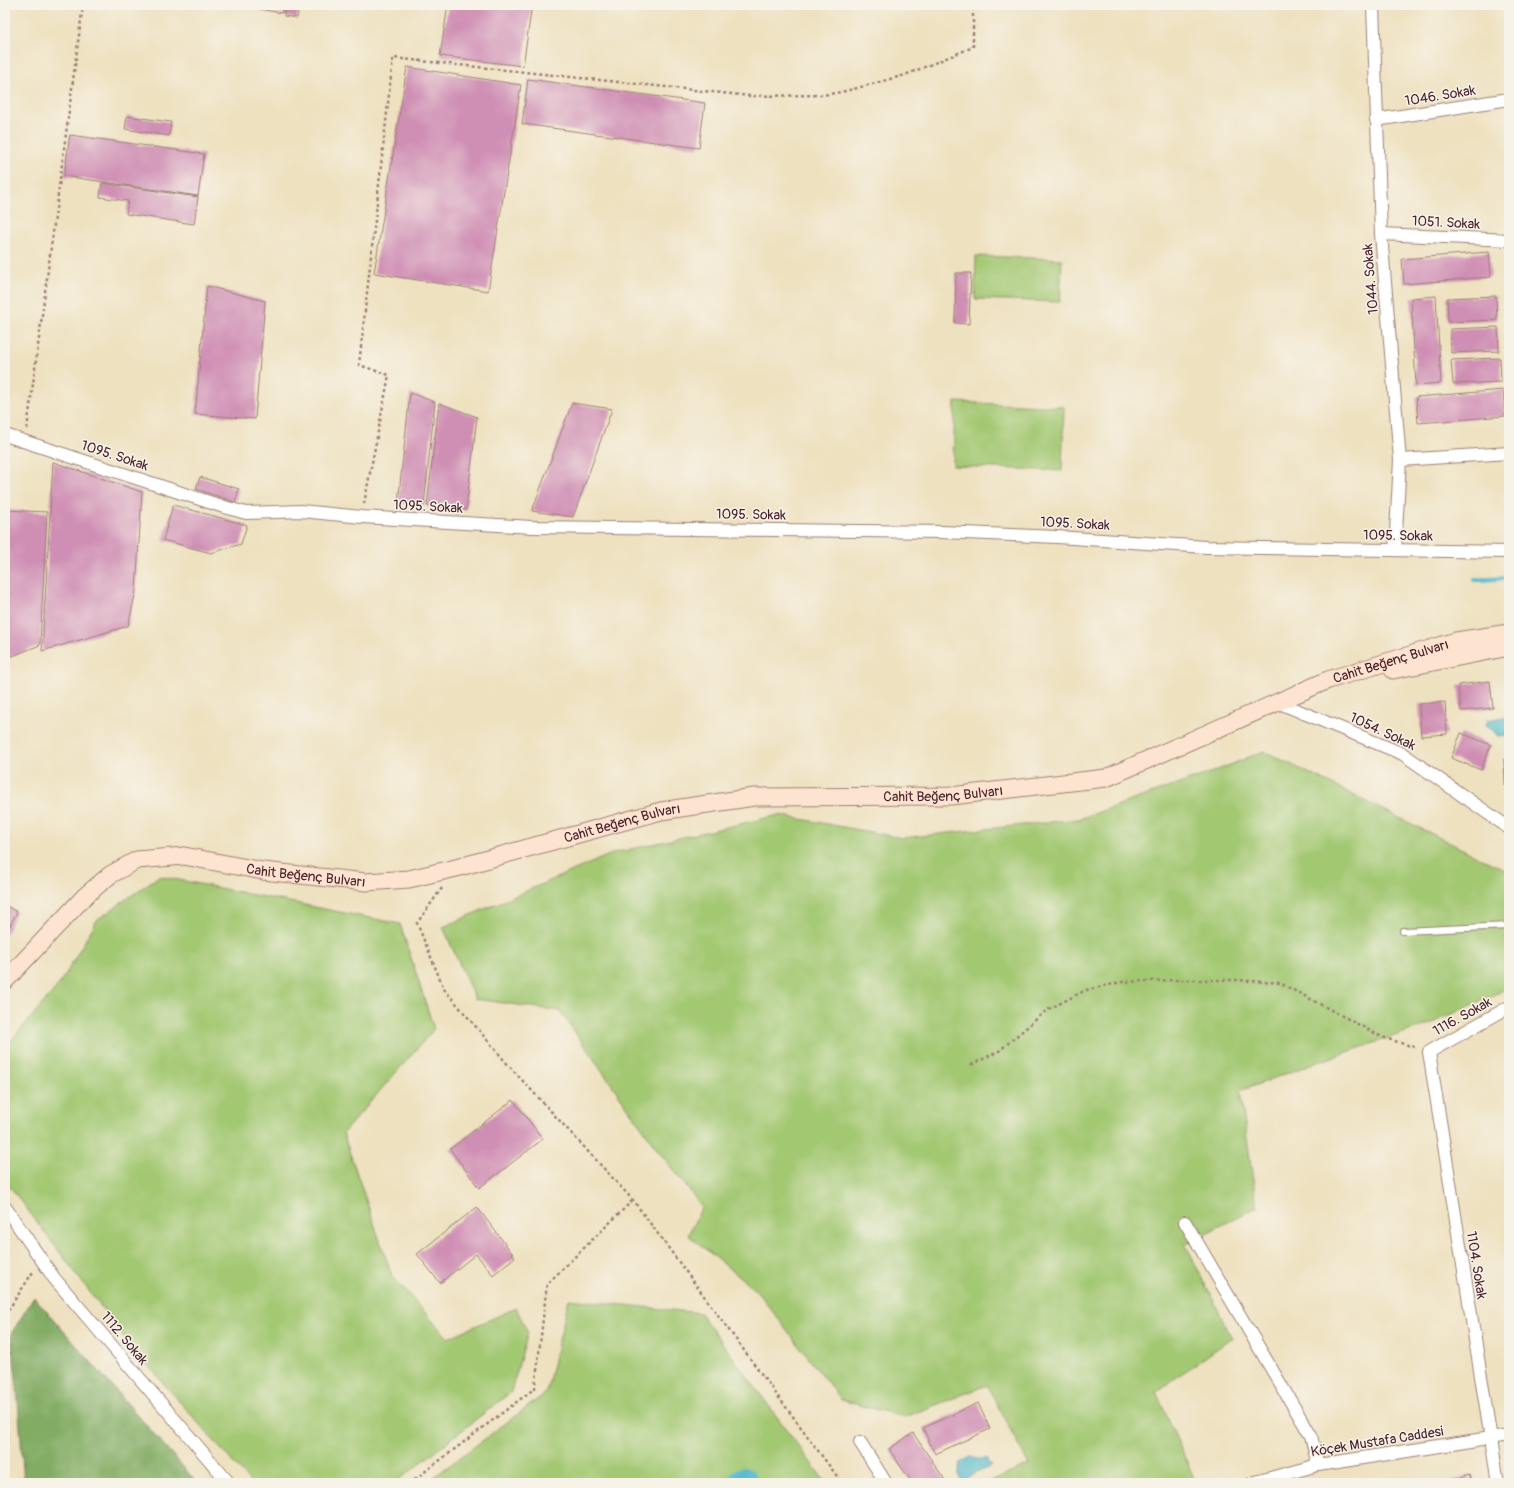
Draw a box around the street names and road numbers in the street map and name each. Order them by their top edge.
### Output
street label: 1046. Sokak [1404,81,1477,109]
street label: 1051. Sokak [1412,212,1481,233]
street label: 1044. Sokak [1359,243,1382,315]
street label: 1095. Sokak [79,437,151,474]
street label: 1095. Sokak [393,496,463,517]
street label: 1095. Sokak [716,505,786,524]
street label: 1095. Sokak [1040,513,1110,534]
street label: 1095. Sokak [1363,526,1433,545]
street label: Cahit Beğenç Bulvarı [1331,636,1451,687]
street label: 1054. Sokak [1347,709,1419,754]
street label: Cahit Beğenç Bulvarı [883,782,1004,805]
street label: Cahit Beğenç Bulvarı [562,800,682,847]
street label: Cahit Beğenç Bulvarı [245,860,366,891]
street label: 1116. Sokak [1430,993,1495,1040]
street label: 1104. Sokak [1463,1230,1490,1300]
street label: 1112. Sokak [97,1308,152,1369]
street label: Köçek Mustafa Caddesi [1310,1423,1445,1460]

